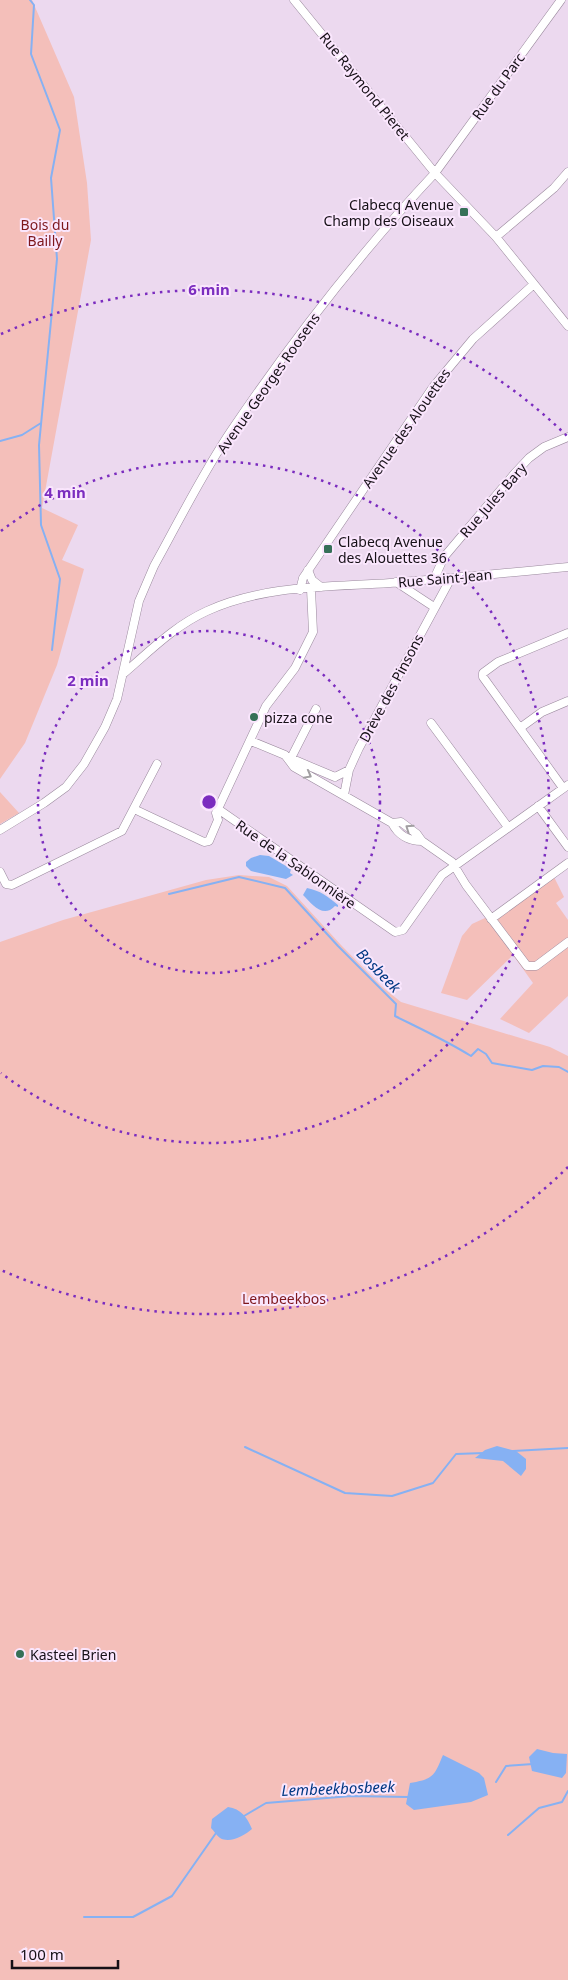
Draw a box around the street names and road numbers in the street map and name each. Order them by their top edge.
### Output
street label: Rue Raymond Pieret [316,28,414,144]
street label: Rue du Parc [467,48,529,123]
street label: Avenue Georges Roosens [212,309,324,457]
street label: Avenue des Alouettes [358,364,455,492]
street label: Rue Jules Bary [455,458,531,541]
street label: Rue Saint-Jean [397,564,493,592]
street label: Drève des Pinsons [354,630,428,745]
street label: Rue de la Sablonnière [232,815,360,913]

